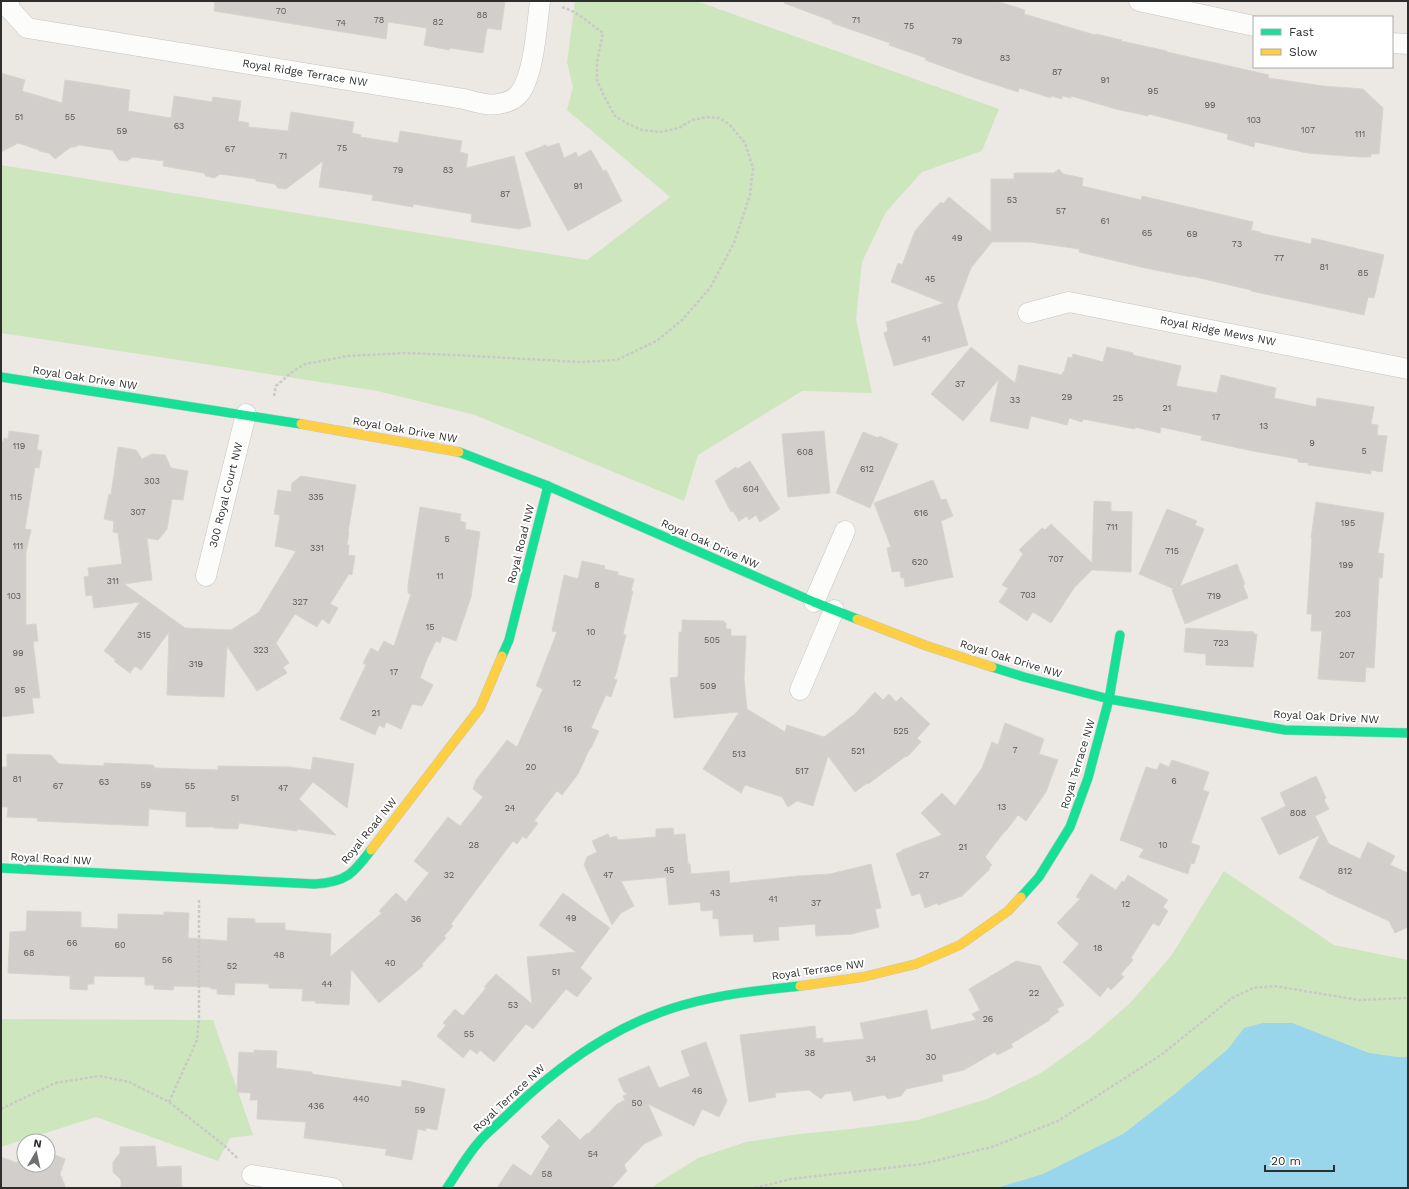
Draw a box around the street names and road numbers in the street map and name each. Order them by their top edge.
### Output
street label: Royal Ridge Terrace NW [241,57,369,89]
street label: Royal Ridge Mews NW [1159,313,1278,349]
street label: Royal Oak Drive NW [32,363,139,393]
street label: Royal Oak Drive NW [352,414,459,446]
street label: 300 Royal Court NW [207,441,245,549]
street label: Royal Road NW [505,503,537,585]
street label: Royal Oak Drive NW [659,517,761,572]
street label: Royal Oak Drive NW [958,637,1064,681]
street label: Royal Oak Drive NW [1273,708,1380,726]
street label: Royal Terrace NW [1058,717,1098,811]
street label: Royal Road NW [338,795,400,867]
street label: Royal Road NW [10,850,92,868]
street label: Royal Terrace NW [771,957,866,983]
street label: Royal Terrace NW [470,1061,548,1135]

